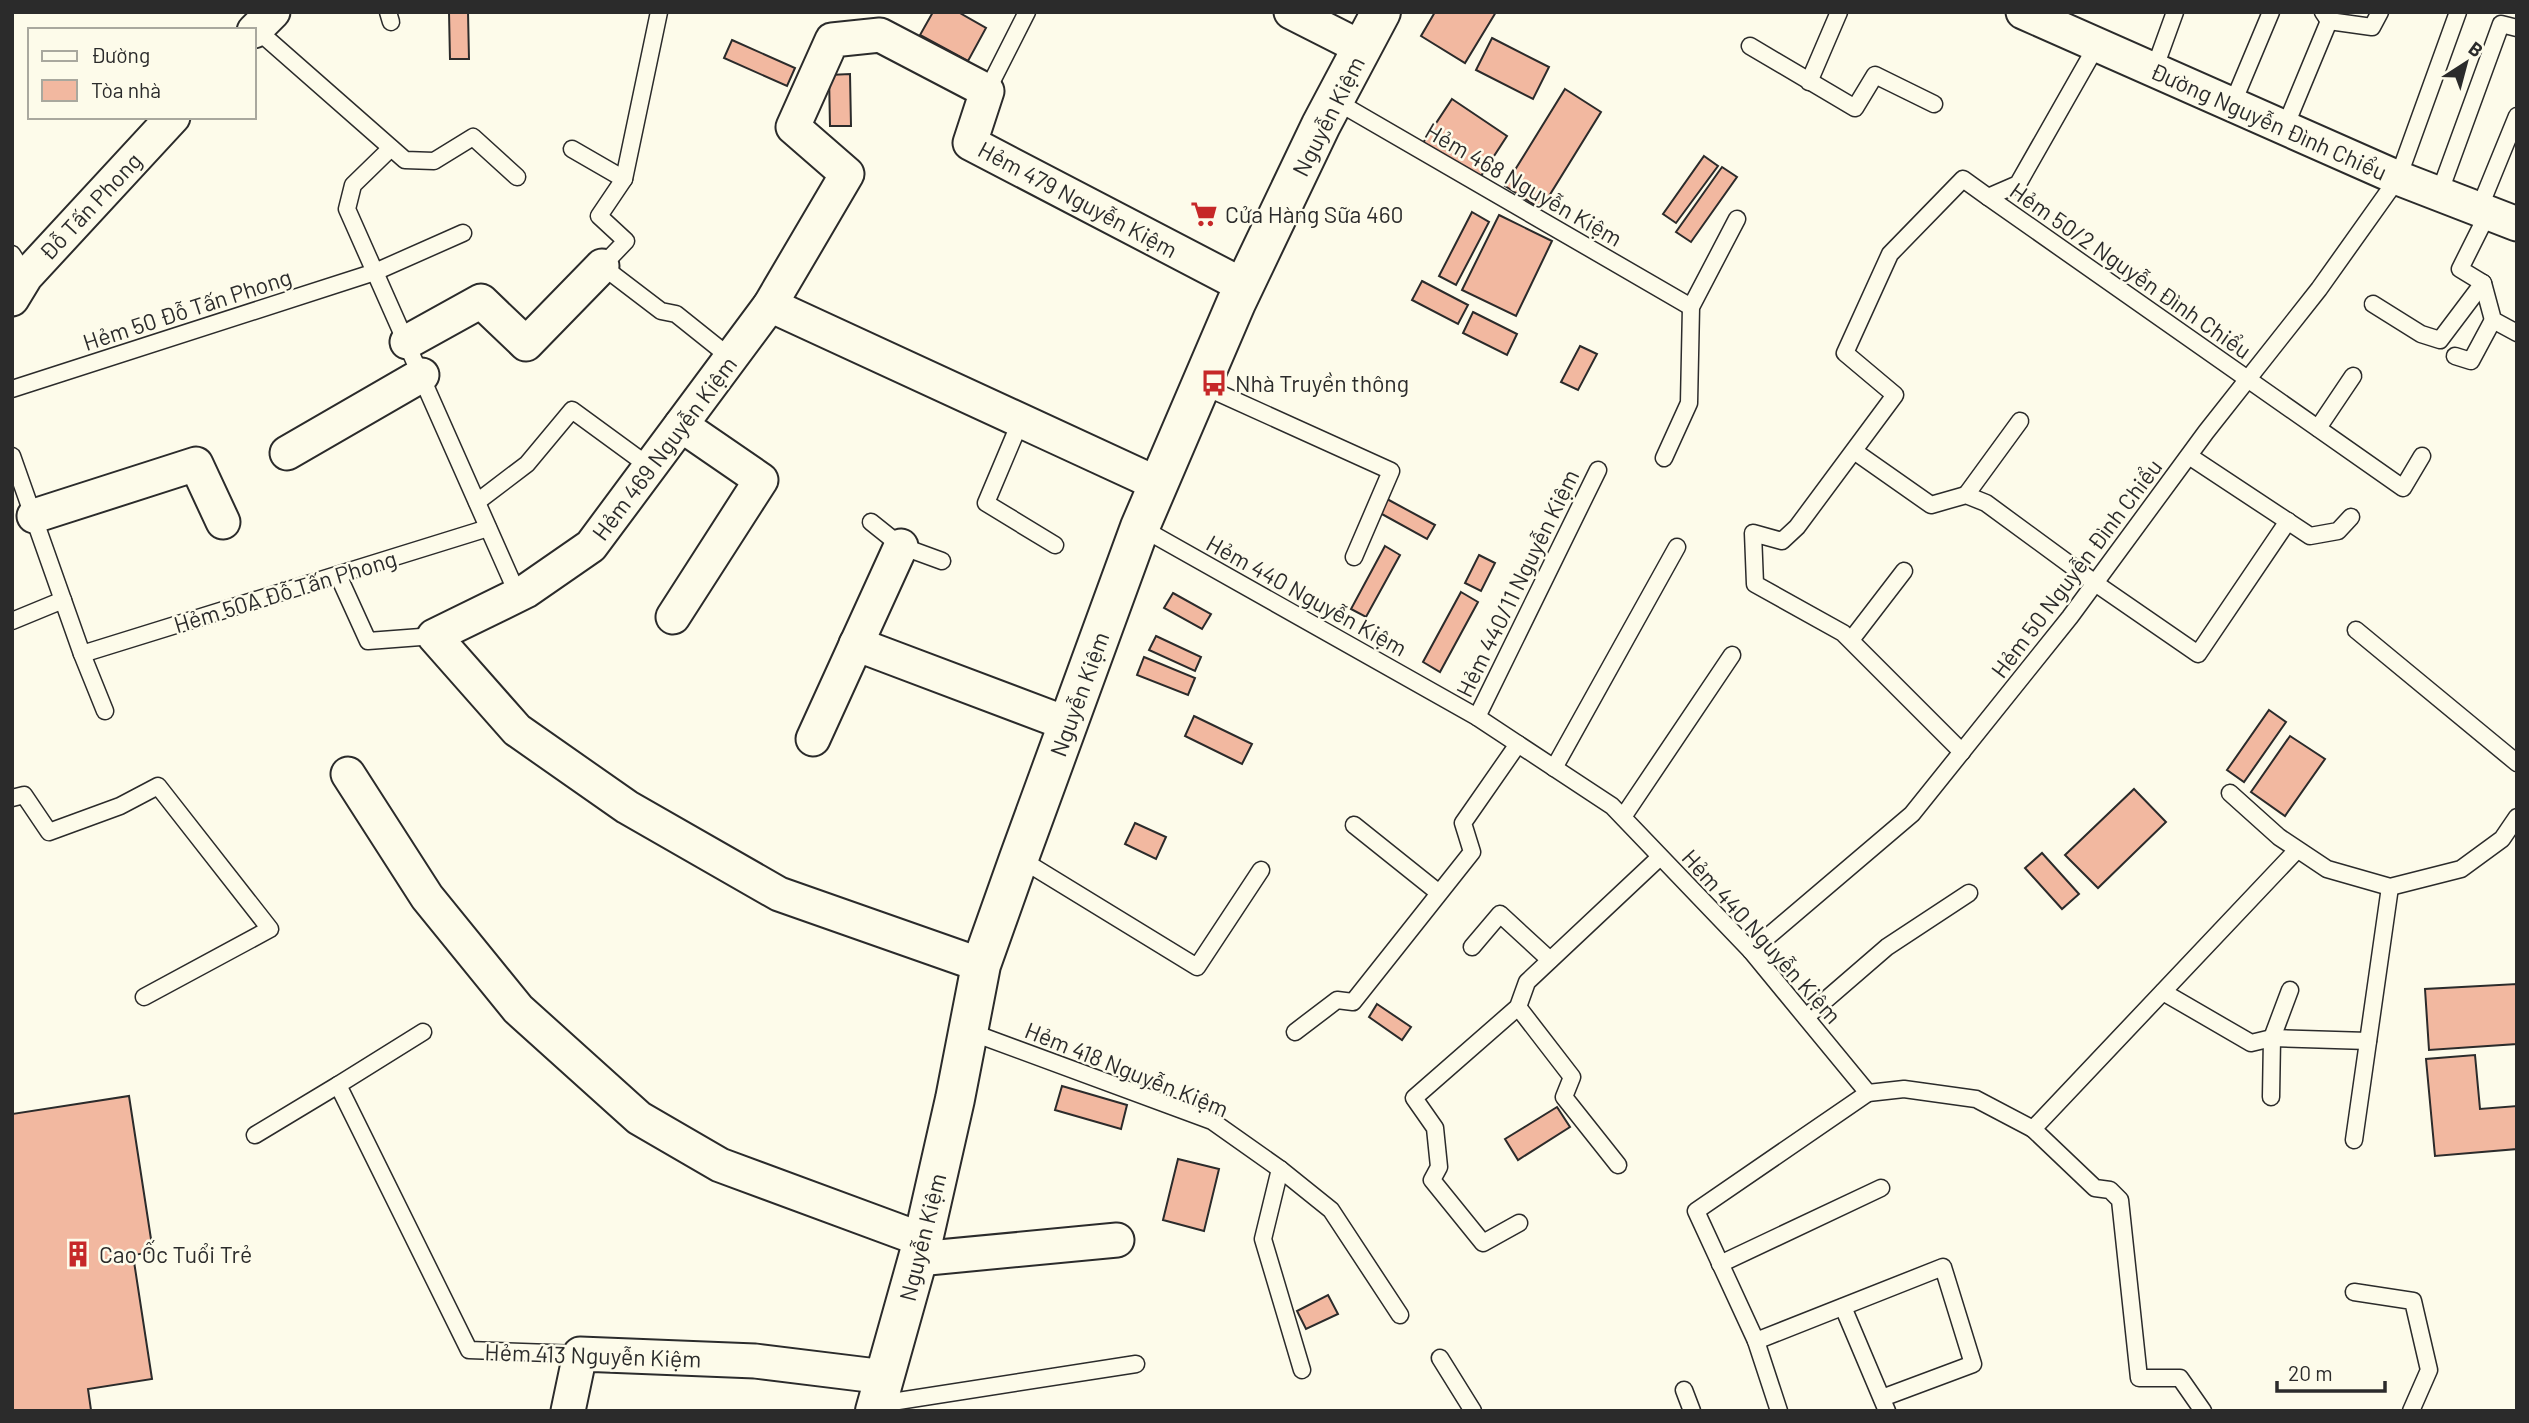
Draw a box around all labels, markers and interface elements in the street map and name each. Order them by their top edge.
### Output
legend [28,28,256,119]
north arrow [2431,28,2501,98]
text: B [2465,36,2488,62]
text: Đường [91,42,150,67]
street label: Nguyễn Kiệm [1286,51,1370,181]
street label: Đường Nguyễn Đình Chiểu [2146,56,2392,186]
text: Tòa nhà [91,77,161,102]
street label: Hẻm 468 Nguyễn Kiệm [1420,116,1628,252]
street label: Hẻm 479 Nguyễn Kiệm [974,135,1182,263]
street label: Đỗ Tấn Phong [33,146,147,266]
street label: Hẻm 50/2 Nguyễn Đình Chiểu [2005,176,2257,364]
supermarket icon: Cửa Hàng Sữa 460 [1189,199,1219,229]
place label: Cửa Hàng Sữa 460 [1225,200,1403,228]
street label: Hẻm 50 Đỗ Tấn Phong [79,262,295,356]
street label: Hẻm 469 Nguyễn Kiệm [586,351,742,545]
bus stop icon: Nhà Truyền thông [1199,368,1229,398]
place label: Nhà Truyền thông [1235,369,1409,397]
street label: Hẻm 50 Nguyễn Đình Chiểu [1985,453,2167,683]
street label: Hẻm 440/11 Nguyễn Kiệm [1450,464,1584,702]
street label: Hẻm 440 Nguyễn Kiệm [1202,528,1412,662]
street label: Hẻm 50A Đỗ Tấn Phong [170,544,400,638]
street label: Nguyễn Kiệm [1043,628,1115,760]
street label: Hẻm 440 Nguyễn Kiệm [1676,843,1848,1029]
street label: Hẻm 418 Nguyễn Kiệm [1021,1015,1233,1123]
street label: Nguyễn Kiệm [893,1170,951,1304]
building icon: Cao Ốc Tuổi Trẻ [63,1239,93,1269]
place label: Cao Ốc Tuổi Trẻ [99,1240,252,1268]
street label: Hẻm 413 Nguyễn Kiệm [484,1337,702,1373]
scale bar [2277,1350,2386,1394]
text: 20 m [2288,1360,2333,1385]

